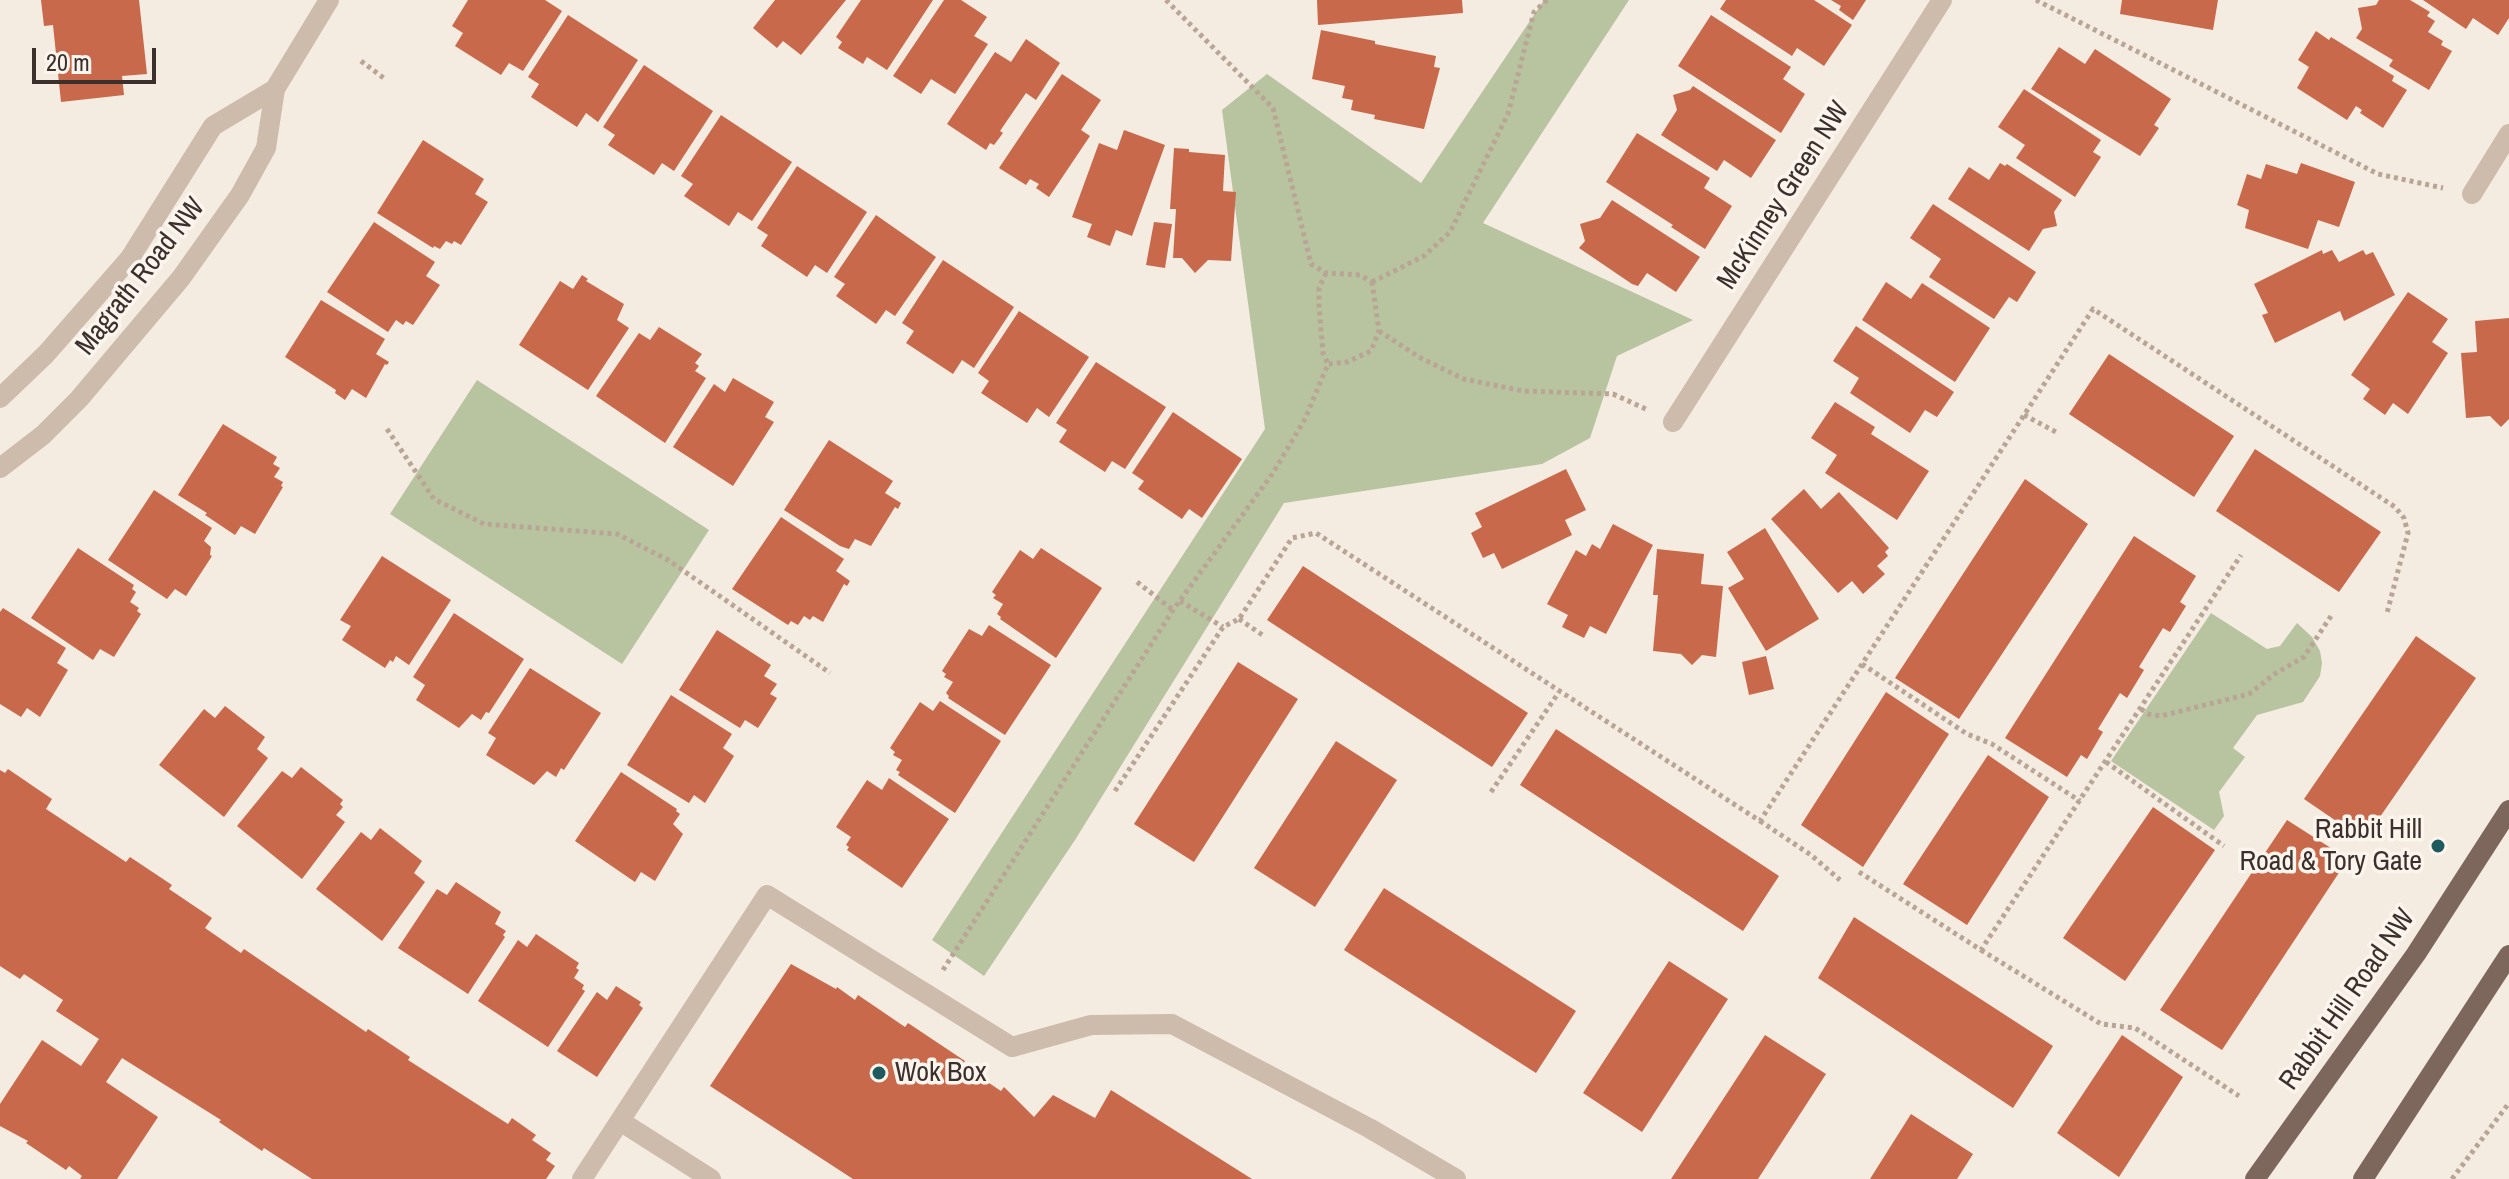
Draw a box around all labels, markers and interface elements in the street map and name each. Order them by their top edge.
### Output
scale bar [36,32,160,82]
text: 20 m [46,46,90,78]
street label: McKinney Green NW [1711,96,1857,296]
street label: Magrath Road NW [69,192,213,362]
place label: Rabbit Hill Road & Tory Gate [2239,813,2422,879]
marker: Rabbit Hill Road & Tory Gate [2429,837,2447,855]
street label: Rabbit Hill Road NW [2273,903,2423,1097]
place label: Wok Box [895,1056,986,1090]
marker: Wok Box [870,1064,888,1082]

